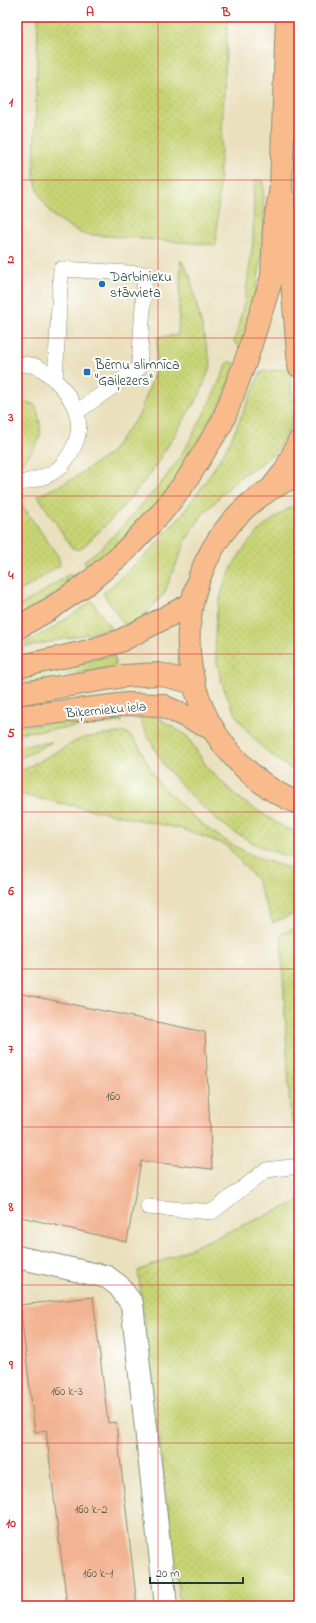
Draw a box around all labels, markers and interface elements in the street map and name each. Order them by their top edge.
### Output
text: A [86,3,94,22]
text: B [221,3,231,22]
text: 1 [9,93,14,112]
text: 2 [7,250,15,269]
place label: Darbinieku stāvvieta [109,267,172,304]
marker: Darbinieku stāvvieta [97,279,107,289]
place label: Bērnu slimnīca "Gaiļezers" [94,355,179,392]
marker: Bērnu slimnīca "Gaiļezers" [82,367,92,377]
text: 3 [7,408,14,427]
text: 4 [7,566,14,585]
street label: Biķernieku iela [64,697,147,725]
text: 5 [7,724,15,743]
text: 6 [7,882,14,901]
text: 7 [8,1040,14,1059]
house number: 160 [106,1088,120,1106]
text: 8 [8,1198,14,1217]
text: 9 [8,1356,14,1375]
house number: 160 k-3 [51,1383,83,1401]
house number: 160 k-2 [74,1501,108,1519]
text: 10 [6,1514,16,1533]
scale bar [150,1559,243,1585]
house number: 160 k-1 [83,1565,114,1583]
text: 20 m [156,1565,179,1583]

